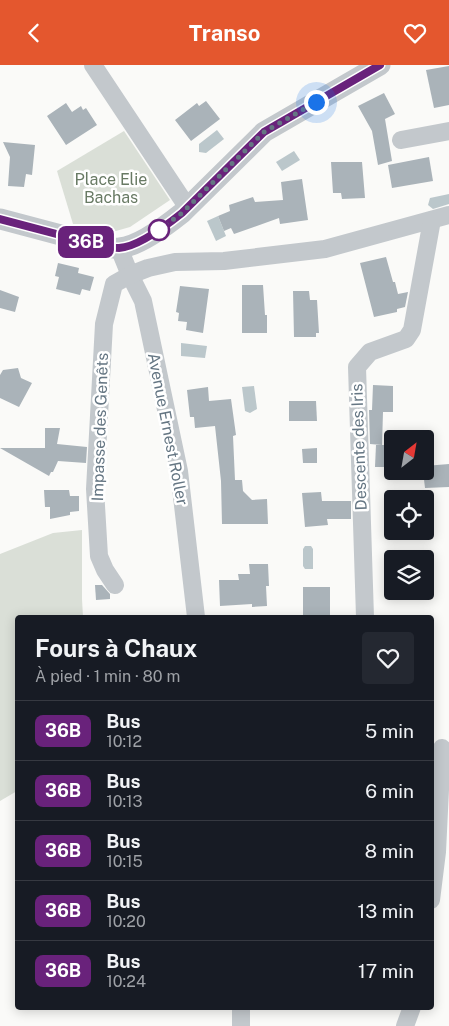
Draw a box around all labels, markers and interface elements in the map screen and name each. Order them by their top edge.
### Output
icon: back [20,19,48,47]
icon: heart [401,19,429,47]
text: Transo [189,20,260,46]
your location [304,90,329,115]
park label: Place Elie Bachas [75,170,147,207]
unlabelled marker [148,219,170,241]
line badge: 36B [57,226,115,258]
text: 36B [68,231,104,252]
street label: Avenue Ernest Roller [144,351,192,507]
street label: Impasse des Genêts [88,352,112,502]
street label: Descente des Iris [347,383,371,511]
north arrow [384,430,434,480]
map controls [384,430,434,600]
button: locate [384,490,434,540]
button: layers [384,550,434,600]
button: heart [362,632,414,684]
text: Fours à Chaux [35,634,197,662]
text: À pied · 1 min · 80 m [35,667,180,686]
text: Bus [106,710,140,732]
text: 36B [45,720,81,741]
text: 5 min [365,720,414,742]
text: 10:12 [106,732,142,751]
text: Bus [106,770,140,792]
text: 36B [45,780,81,801]
text: 6 min [365,780,414,802]
text: 10:13 [106,792,143,811]
text: Bus [106,830,140,852]
text: 36B [45,840,81,861]
text: 8 min [365,840,414,862]
text: 10:15 [106,852,143,871]
text: Bus [106,890,140,912]
text: 36B [45,900,81,921]
text: 13 min [357,900,414,922]
text: 10:20 [106,912,146,931]
text: Bus [106,950,140,972]
text: 36B [45,960,81,981]
text: 17 min [358,960,414,982]
text: 10:24 [106,972,146,991]

